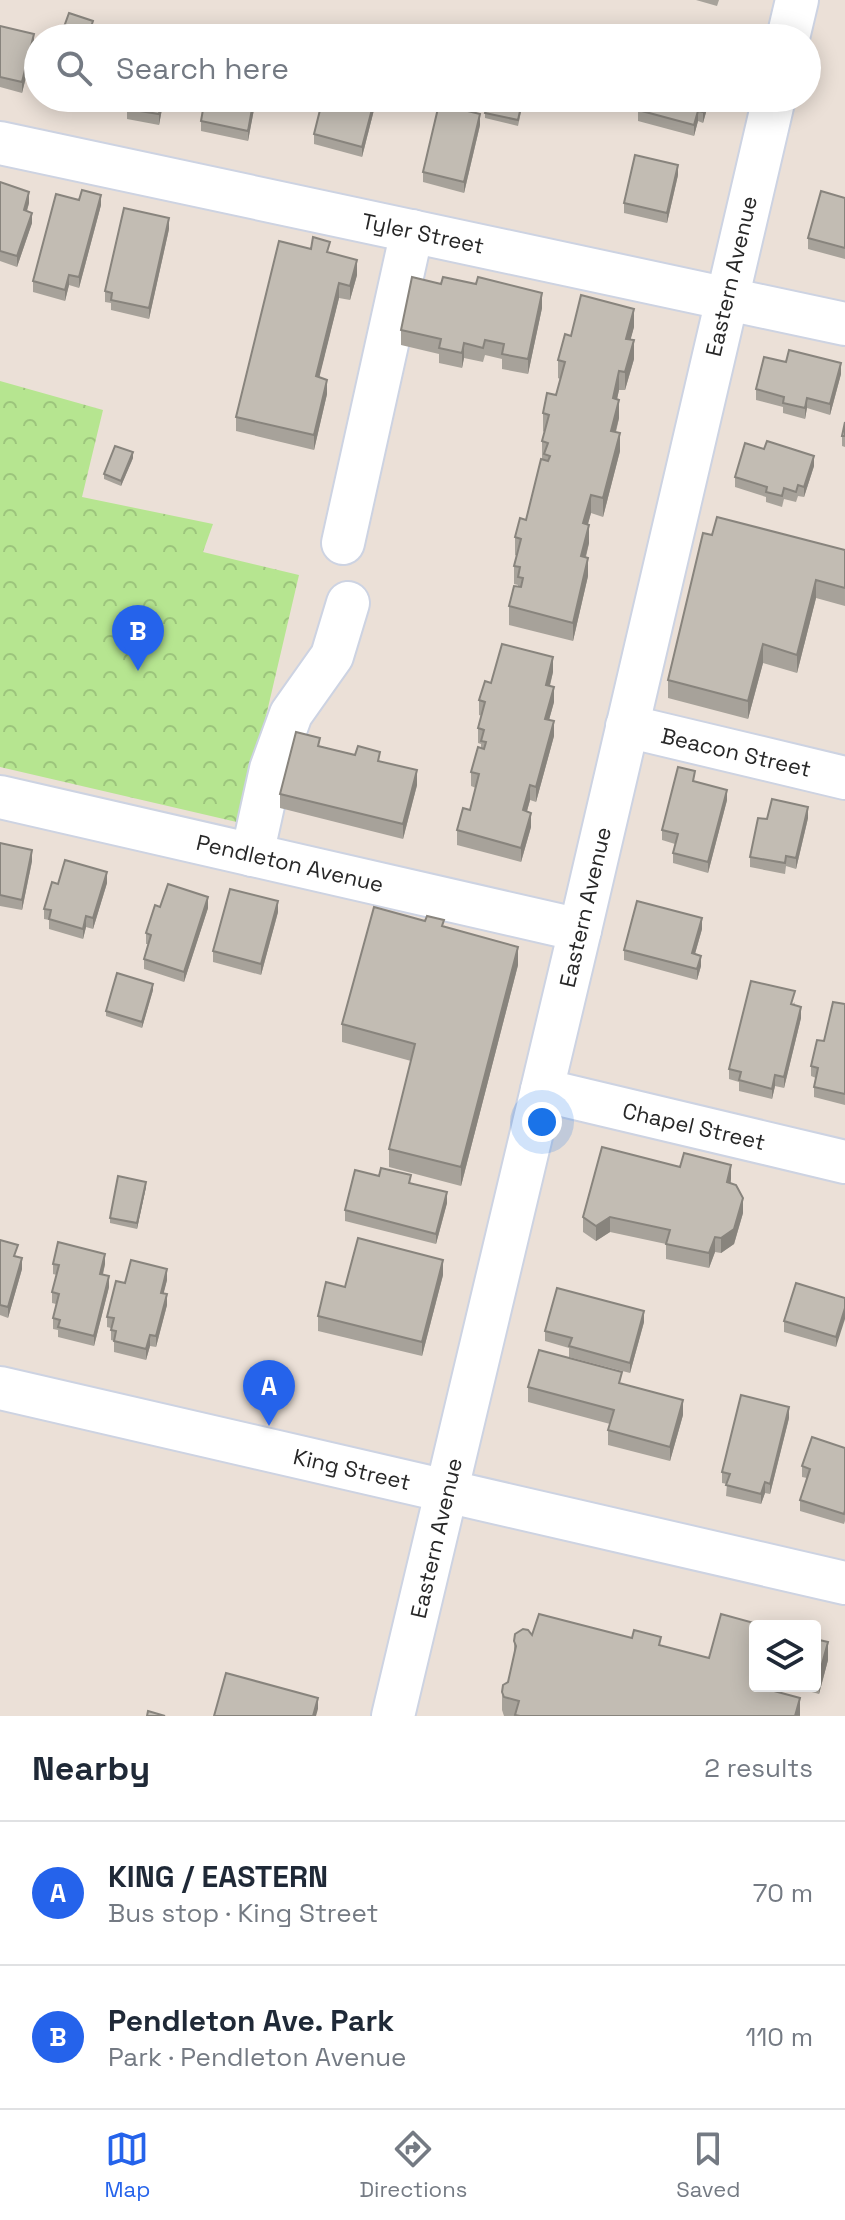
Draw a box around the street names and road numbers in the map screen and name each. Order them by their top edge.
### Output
street label: Eastern Avenue [699,193,763,359]
street label: Tyler Street [359,206,487,260]
street label: Beacon Street [658,721,814,783]
street label: Eastern Avenue [553,824,617,990]
street label: Pendleton Avenue [194,828,386,898]
street label: Chapel Street [620,1096,768,1156]
street label: King Street [291,1442,413,1496]
street label: Eastern Avenue [404,1455,468,1621]

